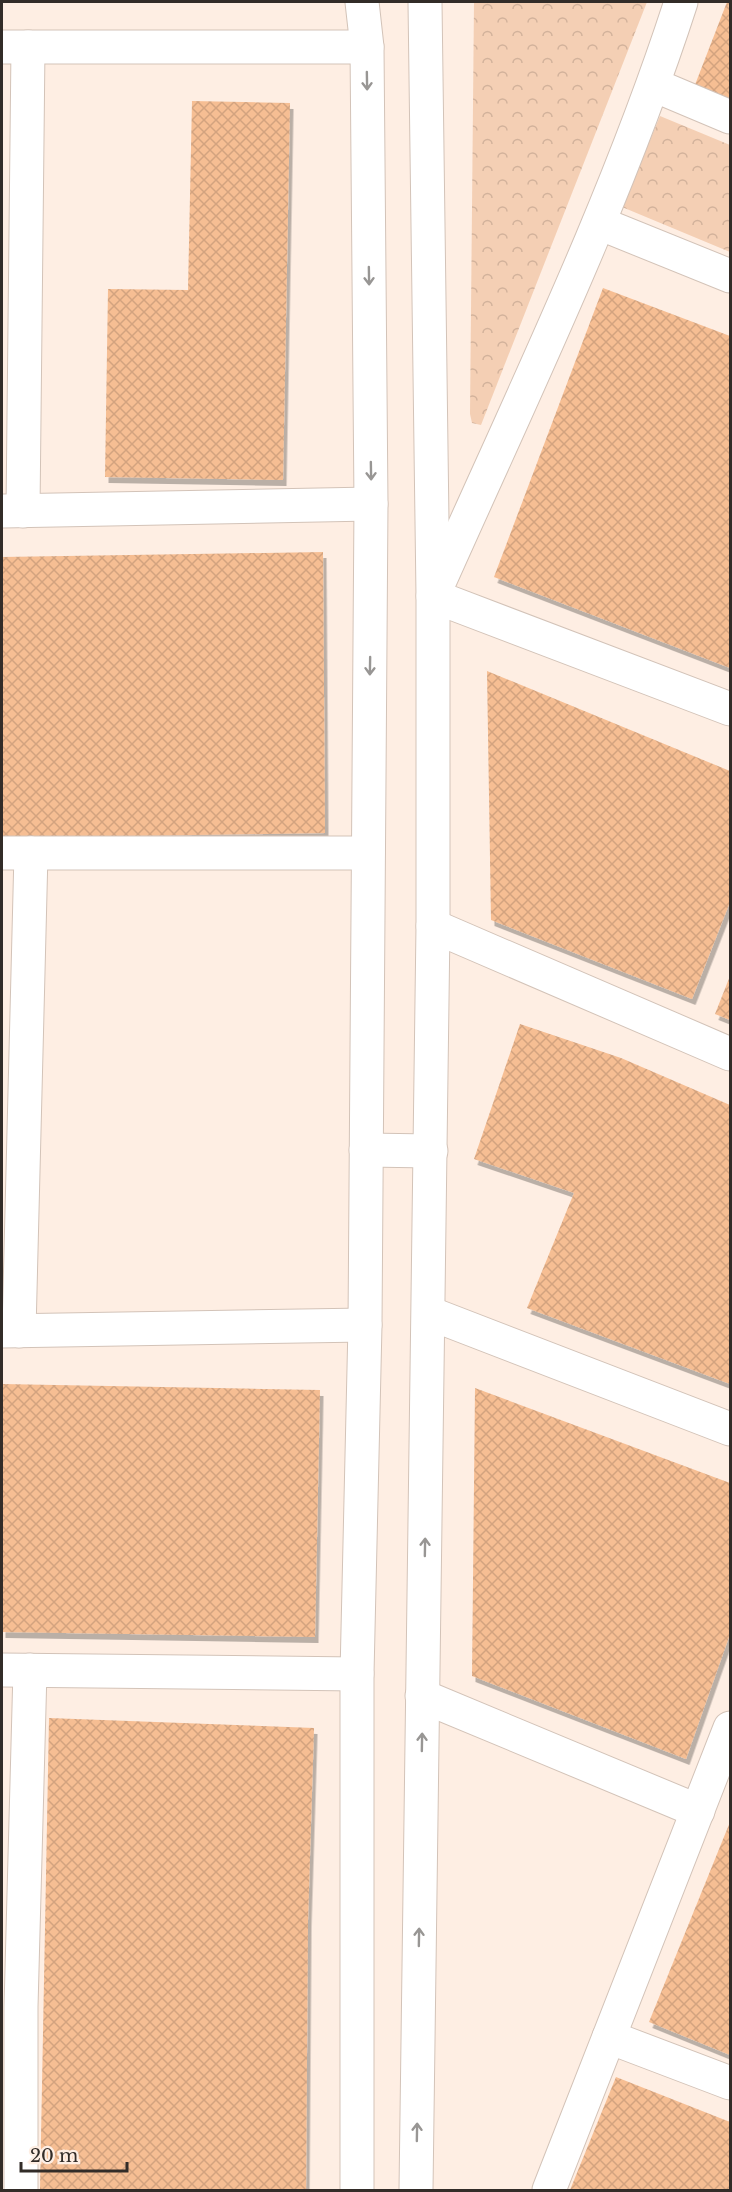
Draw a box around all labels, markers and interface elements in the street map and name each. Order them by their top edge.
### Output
one-way arrow [361,70,373,90]
one-way arrow [363,265,375,285]
one-way arrow [365,460,377,480]
one-way arrow [364,655,376,675]
one-way arrow [419,1538,431,1558]
one-way arrow [416,1733,427,1753]
one-way arrow [413,1928,425,1948]
one-way arrow [411,2123,423,2143]
scale bar [21,2135,128,2173]
text: 20 m [30,2145,78,2167]

